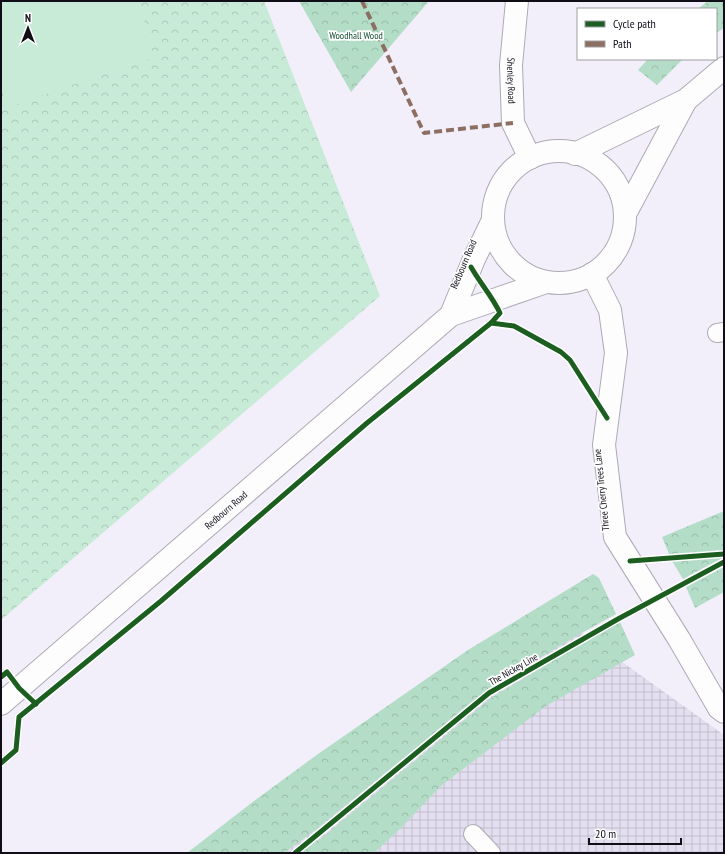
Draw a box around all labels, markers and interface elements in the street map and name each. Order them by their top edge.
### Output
north arrow [8,8,48,48]
legend [577,8,717,60]
text: N [25,11,31,25]
text: Cycle path [613,16,656,31]
park label: Woodhall Wood [329,29,383,42]
text: Path [613,36,631,51]
street label: Shenley Road [504,57,518,104]
street label: Redbourn Road [447,238,480,291]
street label: Three Cherry Trees Lane [591,448,612,532]
street label: Redbourn Road [202,488,250,532]
street label: The Nickey Line [486,650,540,689]
scale bar [589,820,681,846]
text: 20 m [595,826,616,841]

